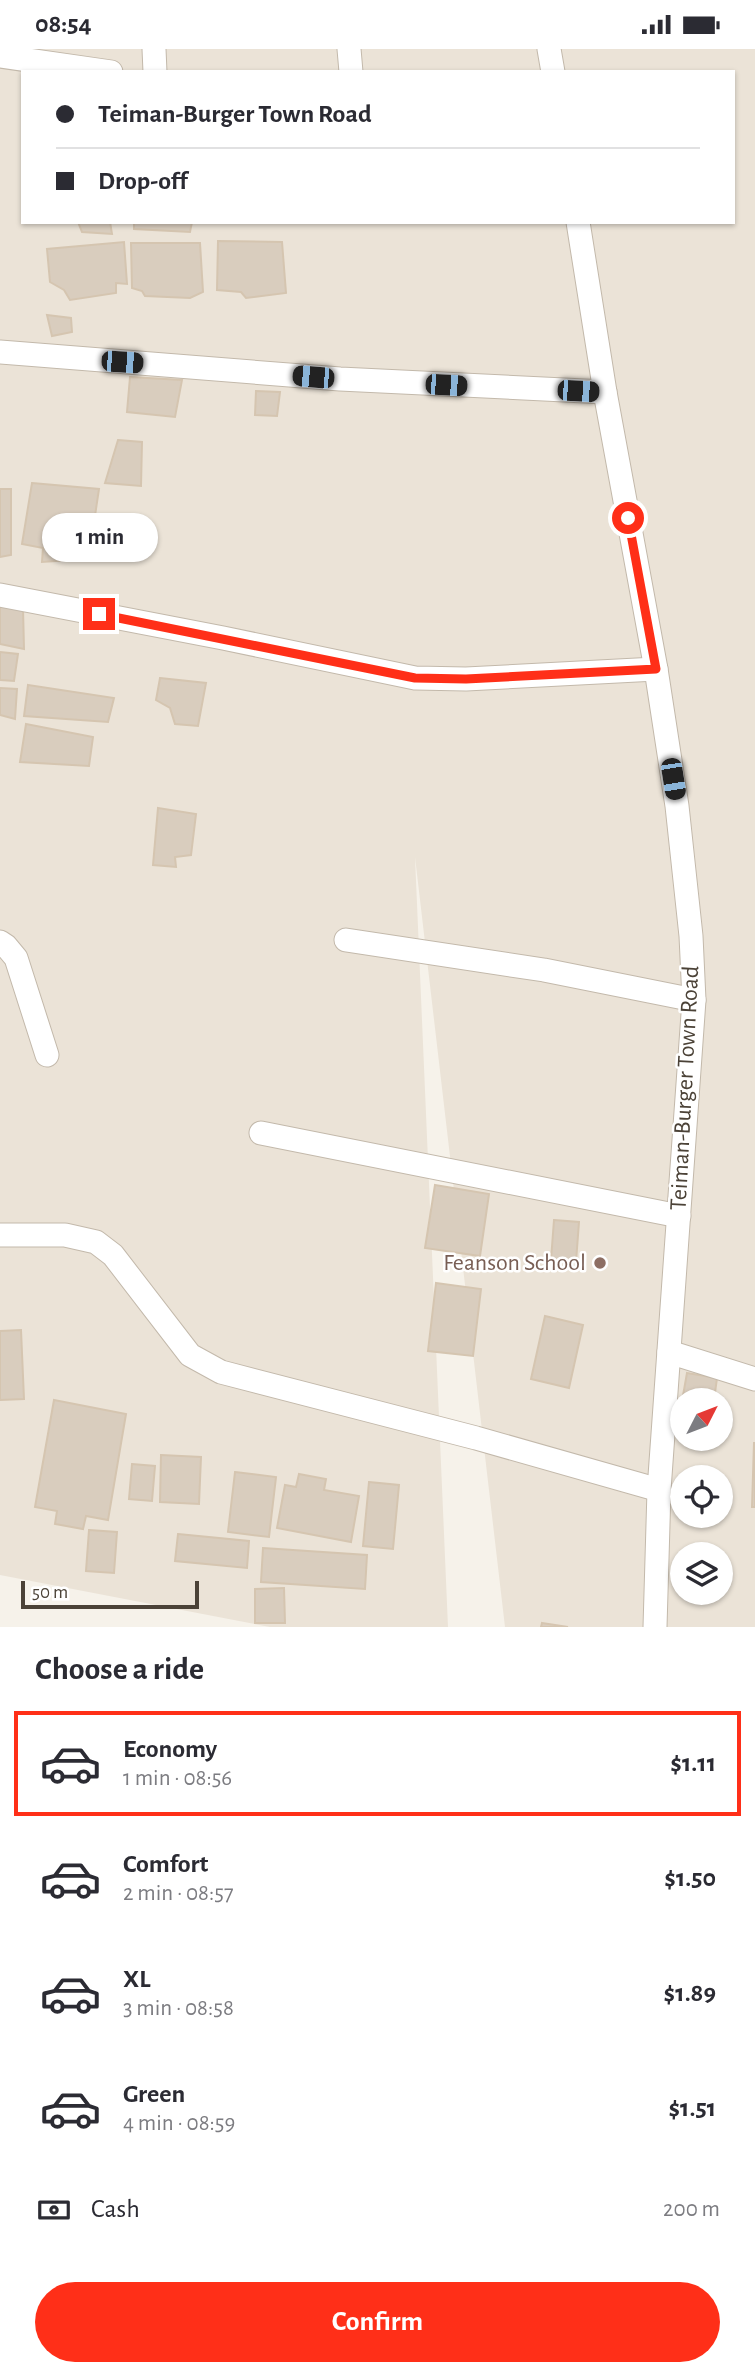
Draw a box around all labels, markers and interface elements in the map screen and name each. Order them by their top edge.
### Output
text: 08:54 [35,11,92,37]
text: Teiman-Burger Town Road [98,101,372,127]
text: Drop-off [98,168,187,194]
car [101,350,144,374]
car [292,365,335,389]
car [425,373,468,397]
car [557,379,600,403]
route start [612,502,644,534]
callout: 1 min [41,512,157,561]
text: 1 min [76,526,124,549]
route end [83,598,115,630]
car [660,757,687,801]
street label: Teiman-Burger Town Road [667,965,703,1211]
place label: Feanson School [443,1251,586,1275]
marker: Feanson School [592,1255,608,1271]
north arrow [670,1388,733,1451]
map controls [670,1388,733,1605]
button: locate [670,1465,733,1528]
button: layers [670,1542,733,1605]
scale bar [21,1578,200,1610]
text: 50 m [32,1583,68,1602]
text: Choose a ride [35,1653,204,1685]
icon: car [39,1732,102,1795]
text: Economy [123,1736,217,1762]
text: $1.11 [670,1750,716,1776]
text: 1 min · 08:56 [123,1767,232,1790]
icon: car [39,1847,102,1910]
text: Comfort [123,1851,208,1877]
text: $1.50 [664,1865,716,1891]
text: 2 min · 08:57 [123,1882,233,1905]
icon: car [39,1962,102,2025]
text: XL [123,1966,150,1992]
text: $1.89 [664,1980,716,2006]
text: 3 min · 08:58 [123,1997,234,2020]
icon: car [39,2077,102,2140]
text: Green [123,2081,185,2107]
text: $1.51 [668,2095,716,2121]
text: 4 min · 08:59 [123,2112,235,2135]
icon: cash [35,2191,73,2229]
text: Cash [91,2196,140,2222]
text: 200 m [663,2198,720,2221]
button: Confirm [35,2282,720,2362]

